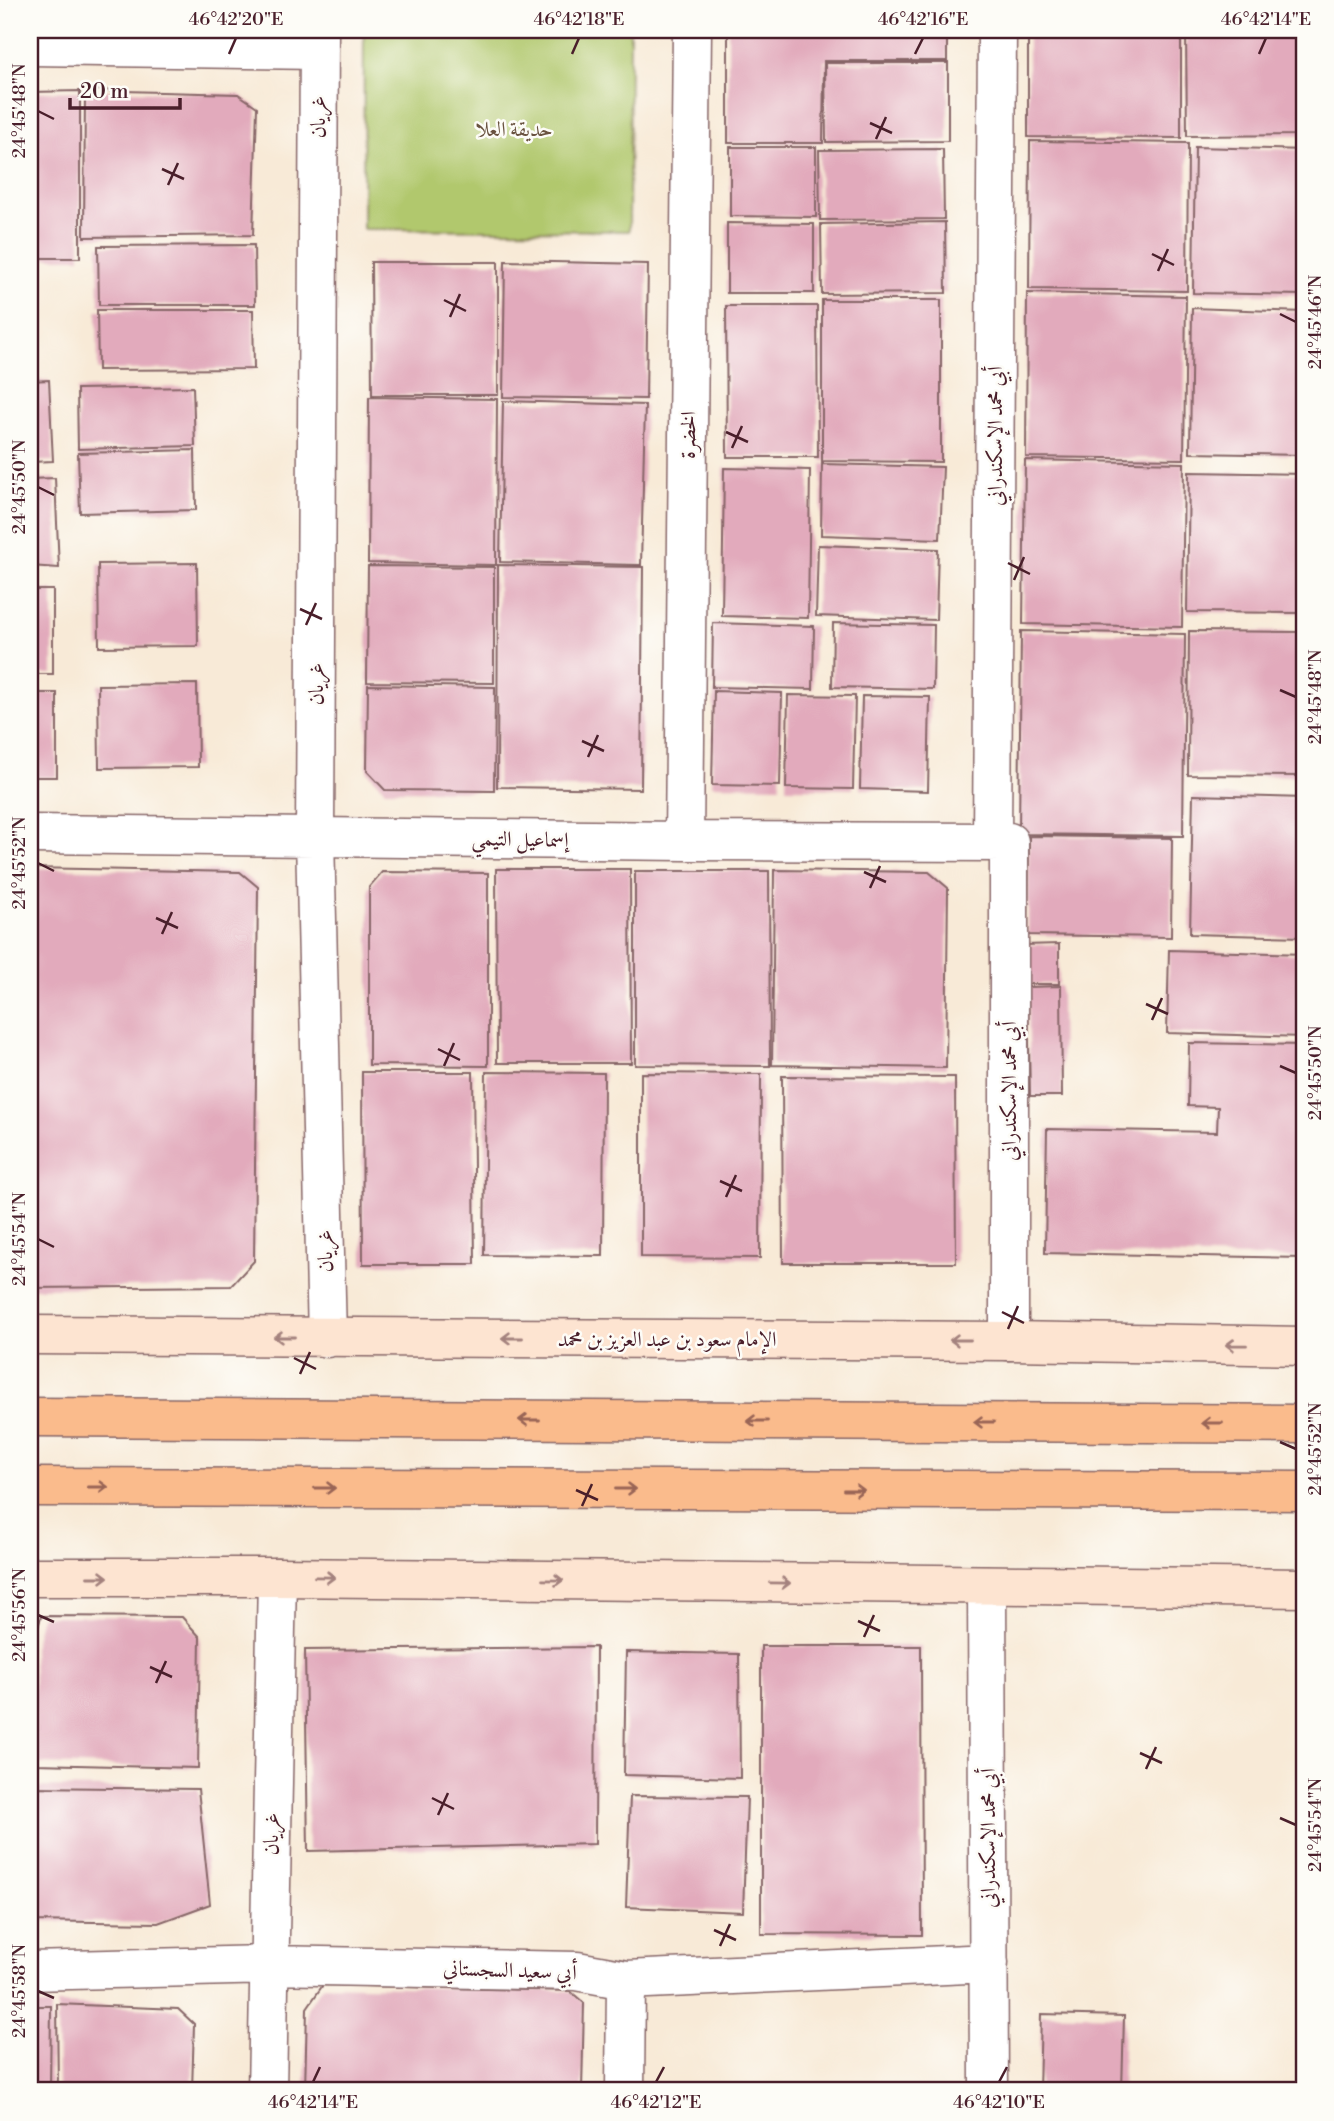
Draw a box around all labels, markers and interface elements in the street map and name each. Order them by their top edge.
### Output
text: 46°42'20"E [189,8,283,31]
text: 46°42'18"E [533,8,625,31]
text: 46°42'16"E [878,8,968,31]
text: 46°42'14"E [1221,8,1311,31]
text: 24°45'48"N [8,63,31,158]
scale bar [70,66,180,110]
text: 20 m [80,79,129,105]
street label: غريان [306,96,333,138]
park label: حديقة العلا [475,117,553,143]
text: 24°45'46"N [1304,274,1327,369]
street label: أبي محمد الإسكندراني [980,366,1012,506]
street label: الخضرة [676,411,702,459]
text: 24°45'50"N [8,439,31,534]
text: 24°45'48"N [1304,649,1327,744]
street label: غريان [304,663,331,705]
text: 24°45'52"N [8,816,31,910]
street label: إسماعيل التيمي [471,826,570,860]
street label: أبي محمد الإسكندراني [994,1021,1026,1161]
text: 24°45'50"N [1304,1025,1327,1120]
text: 24°45'54"N [8,1192,31,1286]
street label: غريان [313,1229,340,1273]
street label: الإمام سعود بن عبد العزيز بن محمد [557,1327,777,1357]
one-way arrow [273,1330,296,1344]
one-way arrow [500,1331,523,1345]
one-way arrow [948,1333,971,1347]
one-way arrow [1225,1338,1248,1352]
text: 24°45'52"N [1304,1402,1327,1496]
one-way arrow [518,1413,541,1427]
one-way arrow [745,1414,768,1428]
one-way arrow [973,1415,996,1429]
one-way arrow [1200,1417,1223,1430]
one-way arrow [86,1480,109,1494]
one-way arrow [314,1481,337,1495]
one-way arrow [615,1482,638,1496]
one-way arrow [842,1483,865,1497]
text: 24°45'56"N [8,1568,31,1662]
one-way arrow [86,1570,109,1584]
one-way arrow [314,1571,337,1584]
one-way arrow [541,1573,564,1587]
one-way arrow [769,1576,792,1590]
street label: أبي محمد الإسكندراني [973,1768,1005,1908]
text: 24°45'54"N [1304,1778,1327,1872]
street label: غريان [259,1812,286,1856]
text: 24°45'58"N [8,1944,31,2038]
street label: أبي سعيد السجستاني [443,1953,577,1989]
text: 46°42'14"E [268,2091,358,2114]
text: 46°42'12"E [610,2091,702,2114]
text: 46°42'10"E [953,2091,1045,2114]

